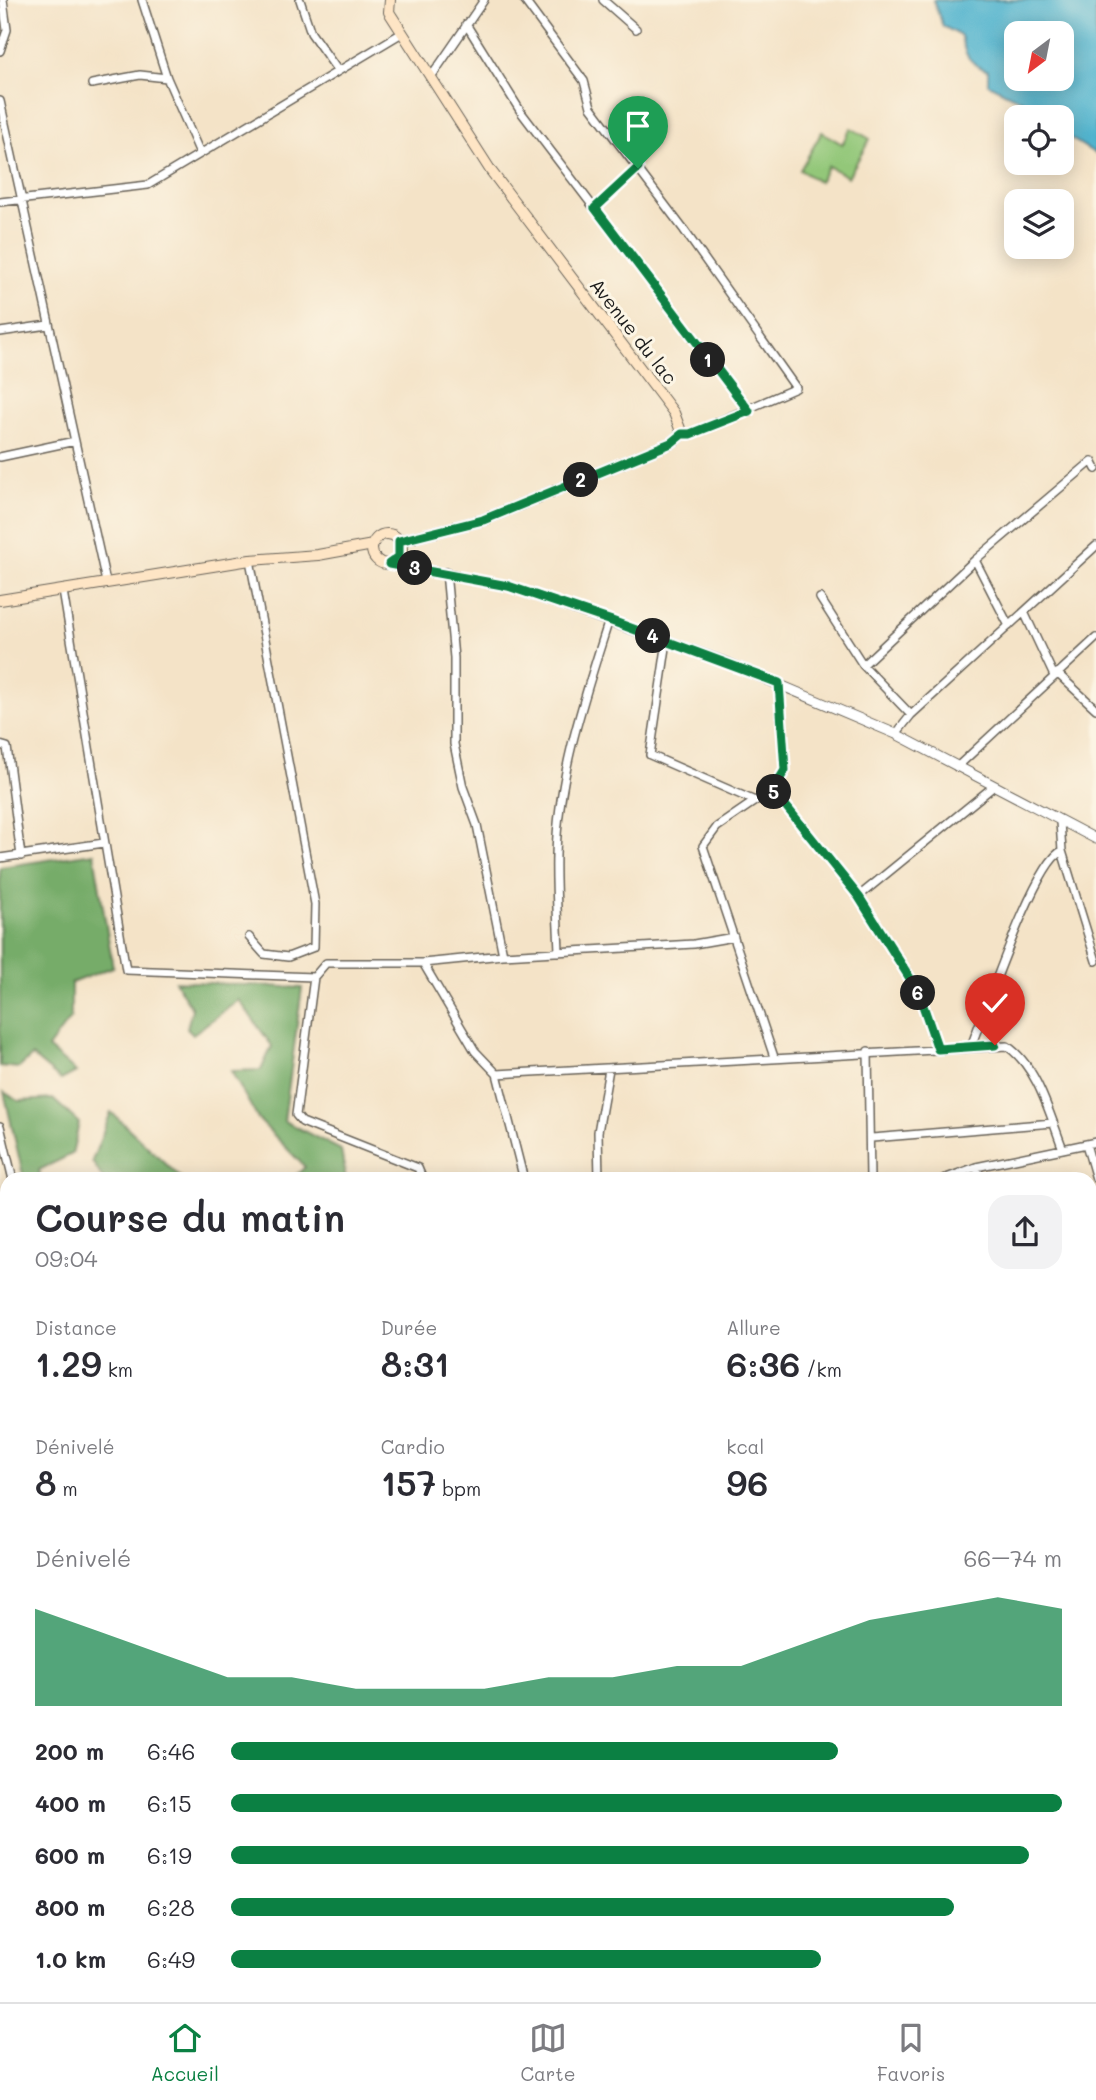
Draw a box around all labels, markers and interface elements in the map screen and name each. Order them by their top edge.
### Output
north arrow [1004,21,1074,91]
map controls [1004,21,1074,259]
pin [608,96,668,168]
button: locate [1004,105,1074,175]
icon: arrive [619,107,657,145]
button: layers [1004,189,1074,259]
street label: Avenue du lac [585,273,683,389]
pin: 1 [690,342,726,378]
text: 1 [703,347,712,372]
pin: 2 [564,462,598,498]
text: 2 [575,467,586,492]
pin: 3 [398,550,432,586]
text: 3 [409,555,420,580]
pin: 4 [636,618,670,654]
text: 4 [646,623,659,648]
pin: 5 [756,774,792,810]
text: 5 [768,779,779,804]
pin [965,973,1025,1045]
pin: 6 [900,976,936,1010]
text: 6 [912,980,923,1005]
icon: check [976,984,1014,1022]
text: Course du matin [35,1192,345,1242]
button: share [988,1195,1062,1269]
text: 09:04 [35,1243,98,1273]
text: Distance [35,1315,117,1340]
text: Durée [381,1315,437,1340]
text: Allure [726,1315,781,1340]
text: 1.29 [35,1340,102,1386]
text: 8:31 [381,1340,450,1386]
text: 6:36 [726,1340,801,1386]
text: km [102,1357,133,1382]
text: /km [801,1357,842,1382]
text: Dénivelé [35,1434,115,1459]
text: Cardio [381,1434,445,1459]
text: kcal [726,1434,764,1459]
text: 8 [35,1459,57,1505]
text: 157 [381,1459,436,1505]
text: 96 [726,1459,768,1505]
text: m [57,1476,78,1501]
text: bpm [436,1476,481,1501]
text: Dénivelé [35,1543,131,1573]
text: 66–74 m [963,1543,1062,1573]
text: 200 m [35,1736,104,1766]
text: 6:46 [147,1736,195,1766]
text: 400 m [35,1788,106,1818]
text: 6:15 [147,1788,192,1818]
text: 600 m [35,1840,105,1870]
text: 6:19 [147,1840,192,1870]
text: 800 m [35,1892,105,1922]
text: 6:28 [147,1892,195,1922]
text: 1.0 km [35,1944,106,1974]
text: 6:49 [147,1944,195,1974]
tab: Accueil [151,2019,219,2086]
tab: Carte [520,2019,575,2086]
tab: Favoris [877,2019,945,2086]

